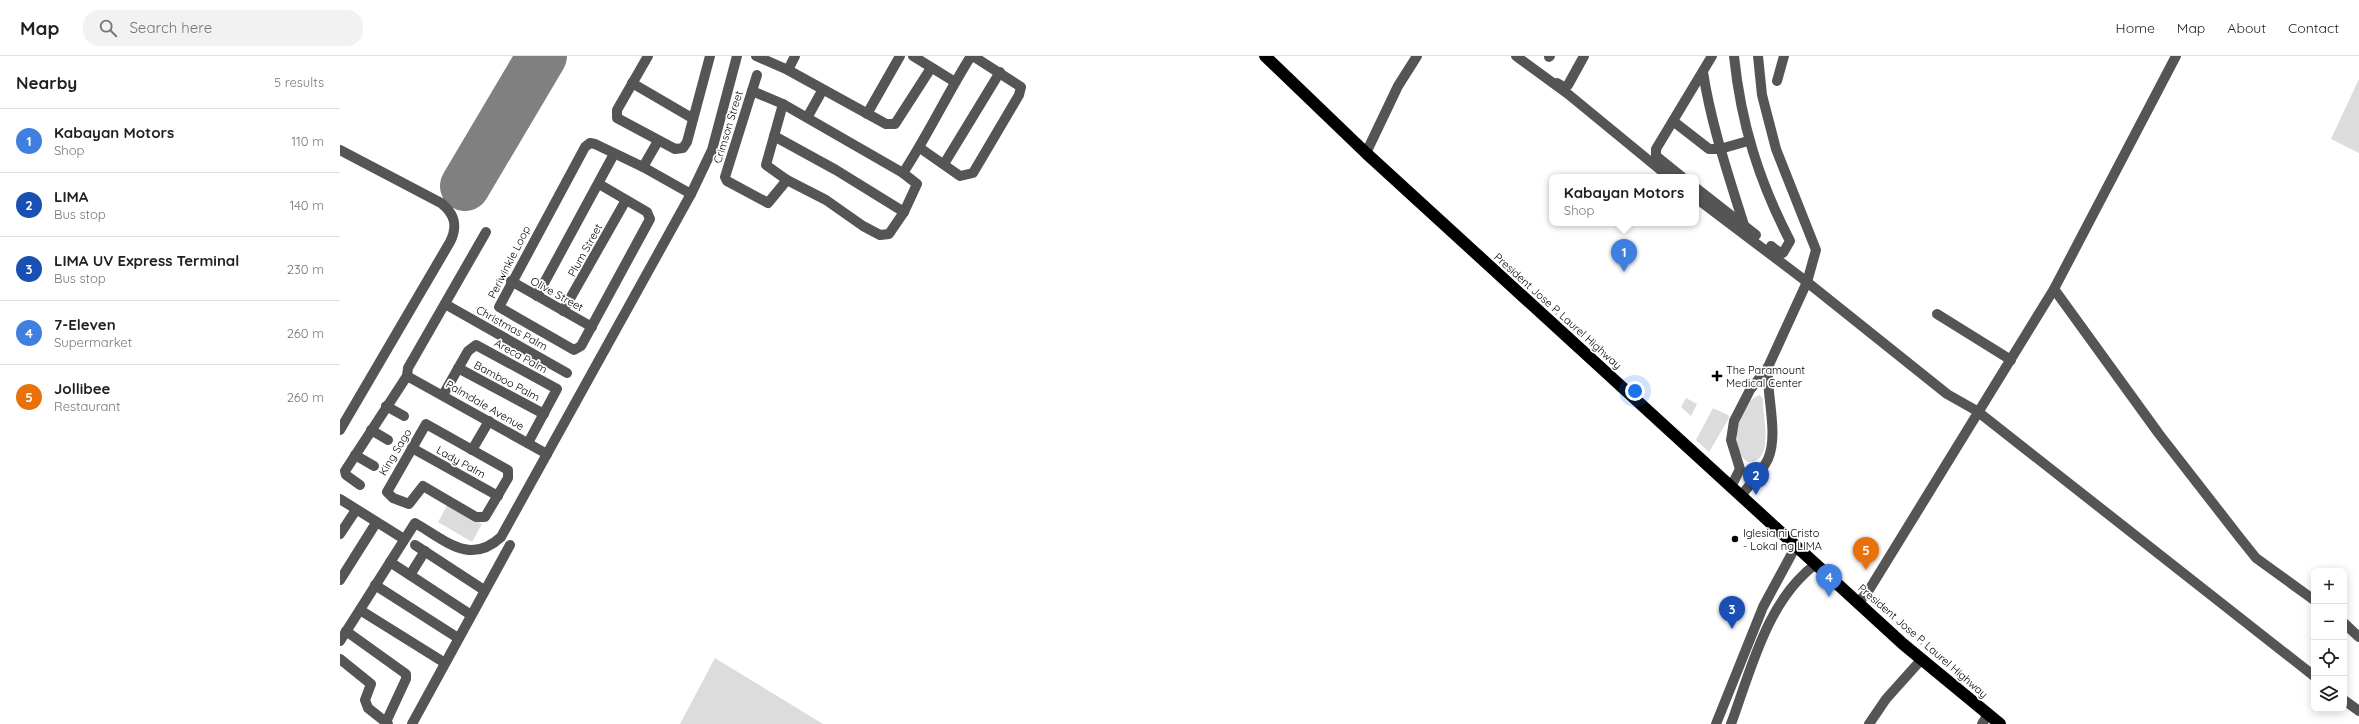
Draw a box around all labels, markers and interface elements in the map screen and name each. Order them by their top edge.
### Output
search box [83,10,363,46]
text: Map [20,16,59,40]
icon: search [97,17,119,39]
text: Search here [129,18,212,37]
text: Home [2116,19,2155,37]
text: Map [2177,19,2205,37]
text: About [2227,19,2266,37]
text: Contact [2288,19,2339,37]
text: Nearby [16,72,77,93]
text: 5 results [274,74,324,90]
street label: Crimson Street [710,89,746,165]
text: Kabayan Motors [54,123,174,142]
text: 1 [26,133,32,149]
text: 110 m [291,133,324,149]
text: Shop [54,142,84,158]
popup [1549,174,1699,226]
text: Kabayan Motors [1564,183,1684,202]
text: LIMA [54,187,88,206]
text: 2 [25,197,33,213]
text: 140 m [289,197,324,213]
text: Shop [1564,202,1594,218]
text: Bus stop [54,206,106,222]
street label: Plum Street [565,221,605,279]
street label: Periwinkle Loop [485,223,533,301]
pin: 1 [1611,239,1637,272]
street label: President Jose P. Laurel Highway [1491,250,1625,372]
text: LIMA UV Express Terminal [54,251,239,270]
text: 3 [26,261,32,277]
text: 230 m [287,261,324,277]
text: Bus stop [54,270,106,286]
street label: Olive Street [528,274,586,314]
street label: Christmas Palm [474,303,550,353]
text: 7-Eleven [54,315,116,334]
text: 4 [25,325,33,341]
text: 260 m [287,325,324,341]
text: Supermarket [54,334,132,350]
street label: Areca Palm [492,336,550,376]
street label: Bamboo Palm [472,358,542,404]
place label: The Paramount Medical Center [1726,363,1805,390]
marker: The Paramount Medical Center [1711,370,1723,382]
street label: Palmdale Avenue [443,377,527,433]
text: Jollibee [54,379,110,398]
your location [1625,381,1645,401]
text: 5 [25,389,33,405]
text: 260 m [287,389,324,405]
text: Restaurant [54,398,120,414]
street label: King Sago [376,426,415,478]
street label: Lady Palm [434,443,488,481]
pin: 2 [1743,462,1769,495]
place label: Iglesia ni Cristo - Lokal ng LIMA [1743,526,1822,553]
marker: Iglesia ni Cristo - Lokal ng LIMA [1730,534,1740,544]
pin: 5 [1853,537,1879,570]
pin: 4 [1816,564,1842,597]
map controls [2311,568,2347,712]
button: + [2311,568,2347,604]
street label: President Jose P. Laurel Highway [1855,581,1991,701]
pin: 3 [1719,596,1745,629]
button: − [2311,604,2347,640]
button: locate [2311,640,2347,676]
button: layers [2311,676,2347,712]

